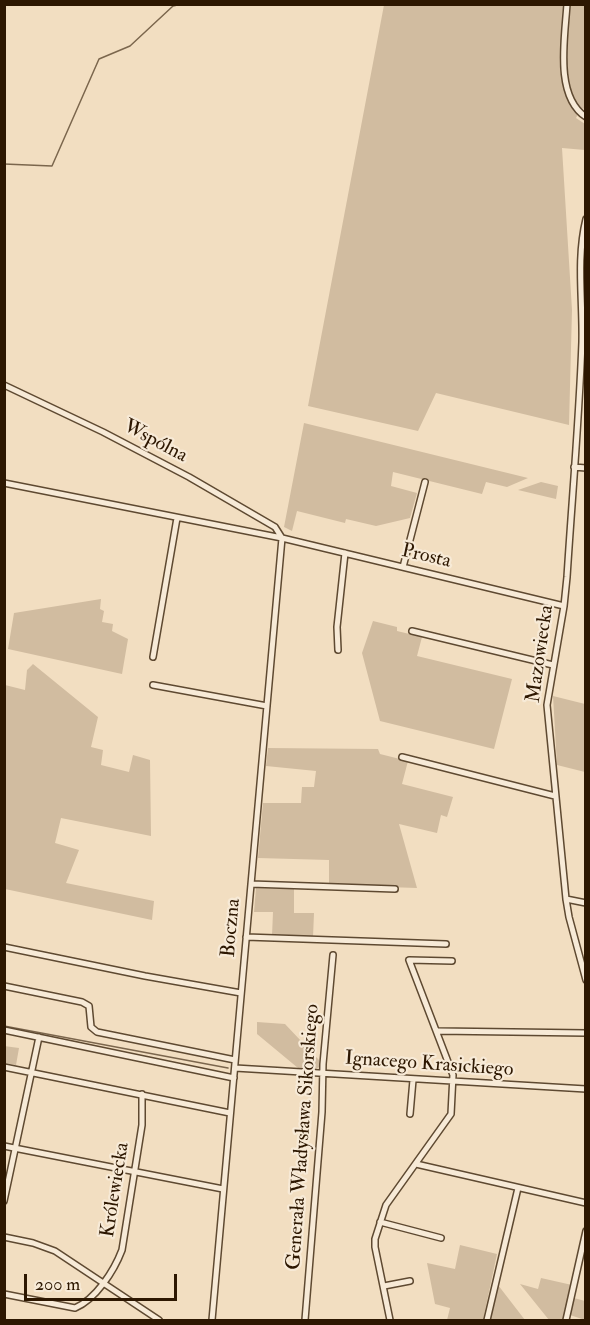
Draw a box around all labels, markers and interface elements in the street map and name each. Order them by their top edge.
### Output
street label: Wspólna [119,415,191,469]
street label: Prosta [399,540,453,574]
street label: Mazowiecka [522,604,560,704]
street label: Boczna [217,898,247,958]
street label: Generała Władysława Sikorskiego [283,1003,325,1271]
street label: Ignacego Krasickiego [344,1047,514,1083]
street label: Królewiecka [97,1141,135,1239]
scale bar [27,1262,180,1300]
text: 200 m [35,1273,80,1296]

